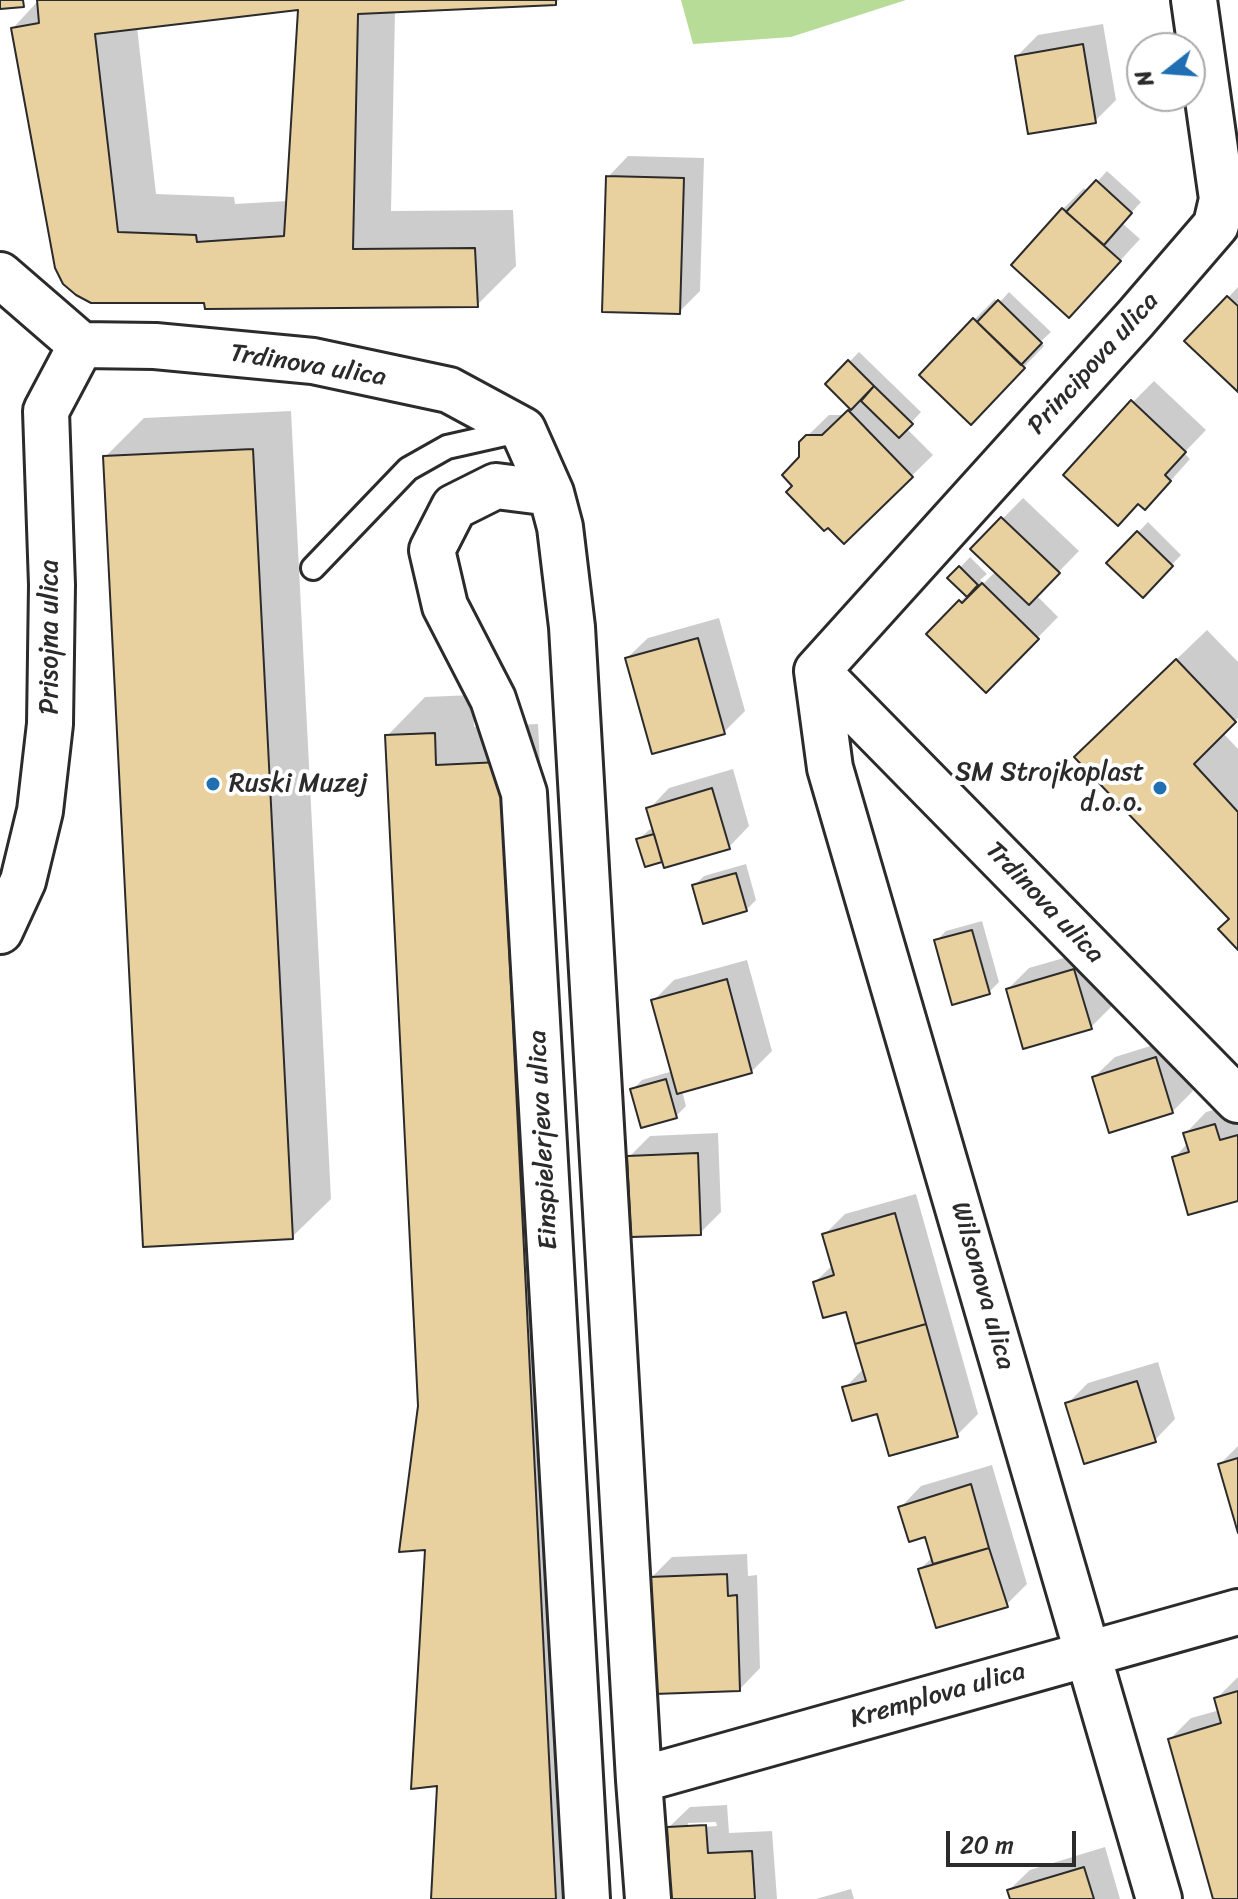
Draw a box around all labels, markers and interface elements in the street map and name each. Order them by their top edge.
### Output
north arrow [1126,32,1206,112]
text: N [1124,66,1165,92]
street label: Principova ulica [1022,286,1166,442]
street label: Trdinova ulica [228,338,388,394]
street label: Prisojna ulica [34,560,66,714]
place label: SM Strojkoplast d.o.o. [955,757,1144,818]
place label: Ruski Muzej [229,768,368,800]
marker: Ruski Muzej [204,775,222,793]
marker: SM Strojkoplast d.o.o. [1151,779,1169,797]
street label: Trdinova ulica [978,836,1110,970]
street label: Einspielerjeva ulica [523,1029,565,1251]
street label: Wilsonova ulica [943,1198,1021,1374]
street label: Kremplova ulica [847,1656,1029,1736]
scale bar [950,1815,1080,1865]
text: 20 m [960,1824,1014,1866]

